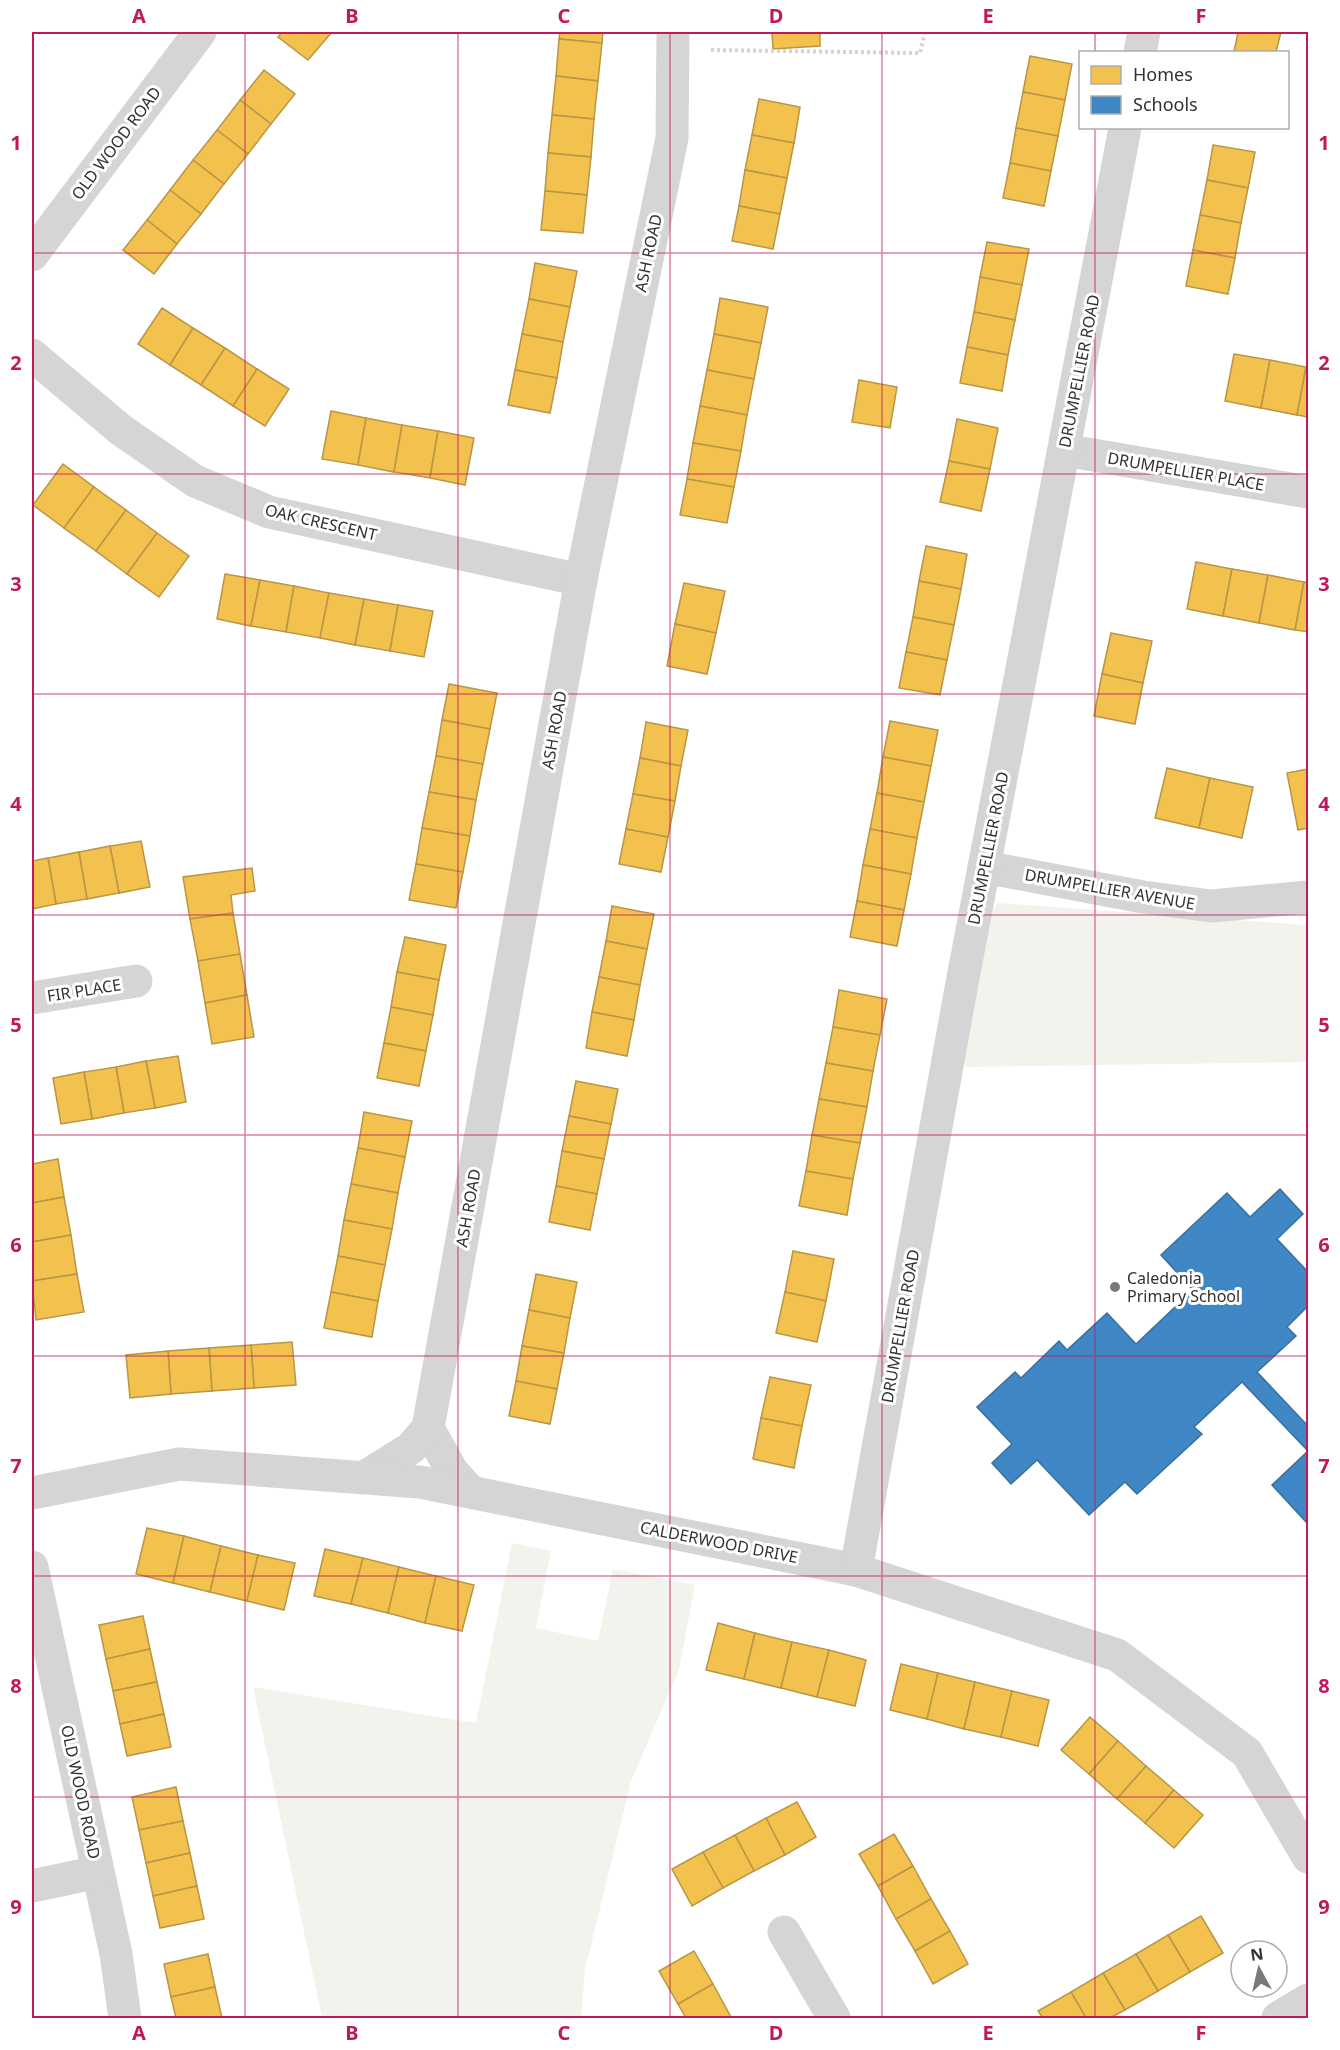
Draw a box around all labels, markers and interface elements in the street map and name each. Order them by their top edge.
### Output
text: A [132,2,146,29]
text: B [345,2,359,29]
text: C [558,2,571,29]
text: D [769,2,783,29]
text: E [982,2,994,29]
text: F [1196,2,1206,29]
legend [1079,51,1289,129]
text: Homes [1133,62,1193,86]
street label: OLD WOOD ROAD [66,82,166,204]
text: Schools [1133,92,1198,116]
text: 1 [10,129,22,156]
text: 1 [1318,129,1330,156]
street label: ASH ROAD [629,212,667,294]
street label: DRUMPELLIER ROAD [1053,293,1105,449]
text: 2 [10,349,22,376]
text: 2 [1318,349,1330,376]
street label: DRUMPELLIER PLACE [1106,446,1266,496]
street label: OAK CRESCENT [263,498,379,546]
text: 3 [10,570,22,597]
text: 3 [1318,570,1330,597]
street label: ASH ROAD [536,689,572,771]
street label: DRUMPELLIER ROAD [962,770,1014,926]
text: 4 [10,790,22,817]
text: 4 [1318,790,1330,817]
street label: DRUMPELLIER AVENUE [1023,863,1197,915]
street label: FIR PLACE [45,973,123,1007]
text: 5 [10,1011,22,1038]
text: 5 [1318,1011,1330,1038]
street label: ASH ROAD [450,1167,486,1249]
text: 6 [10,1231,22,1258]
text: 6 [1318,1231,1330,1258]
street label: DRUMPELLIER ROAD [876,1247,924,1405]
place label: Caledonia Primary School [1127,1267,1240,1307]
marker: Caledonia Primary School [1108,1280,1122,1294]
text: 7 [10,1452,22,1479]
text: 7 [1318,1452,1330,1479]
street label: CALDERWOOD DRIVE [638,1516,800,1568]
text: 8 [10,1672,22,1699]
text: 8 [1318,1672,1330,1699]
street label: OLD WOOD ROAD [56,1723,106,1861]
text: 9 [10,1893,22,1920]
text: 9 [1318,1893,1330,1920]
north arrow [1229,1939,1289,1999]
text: N [1249,1942,1265,1966]
text: A [132,2019,146,2046]
text: B [345,2019,359,2046]
text: C [558,2019,571,2046]
text: D [769,2019,783,2046]
text: E [982,2019,994,2046]
text: F [1196,2019,1206,2046]

